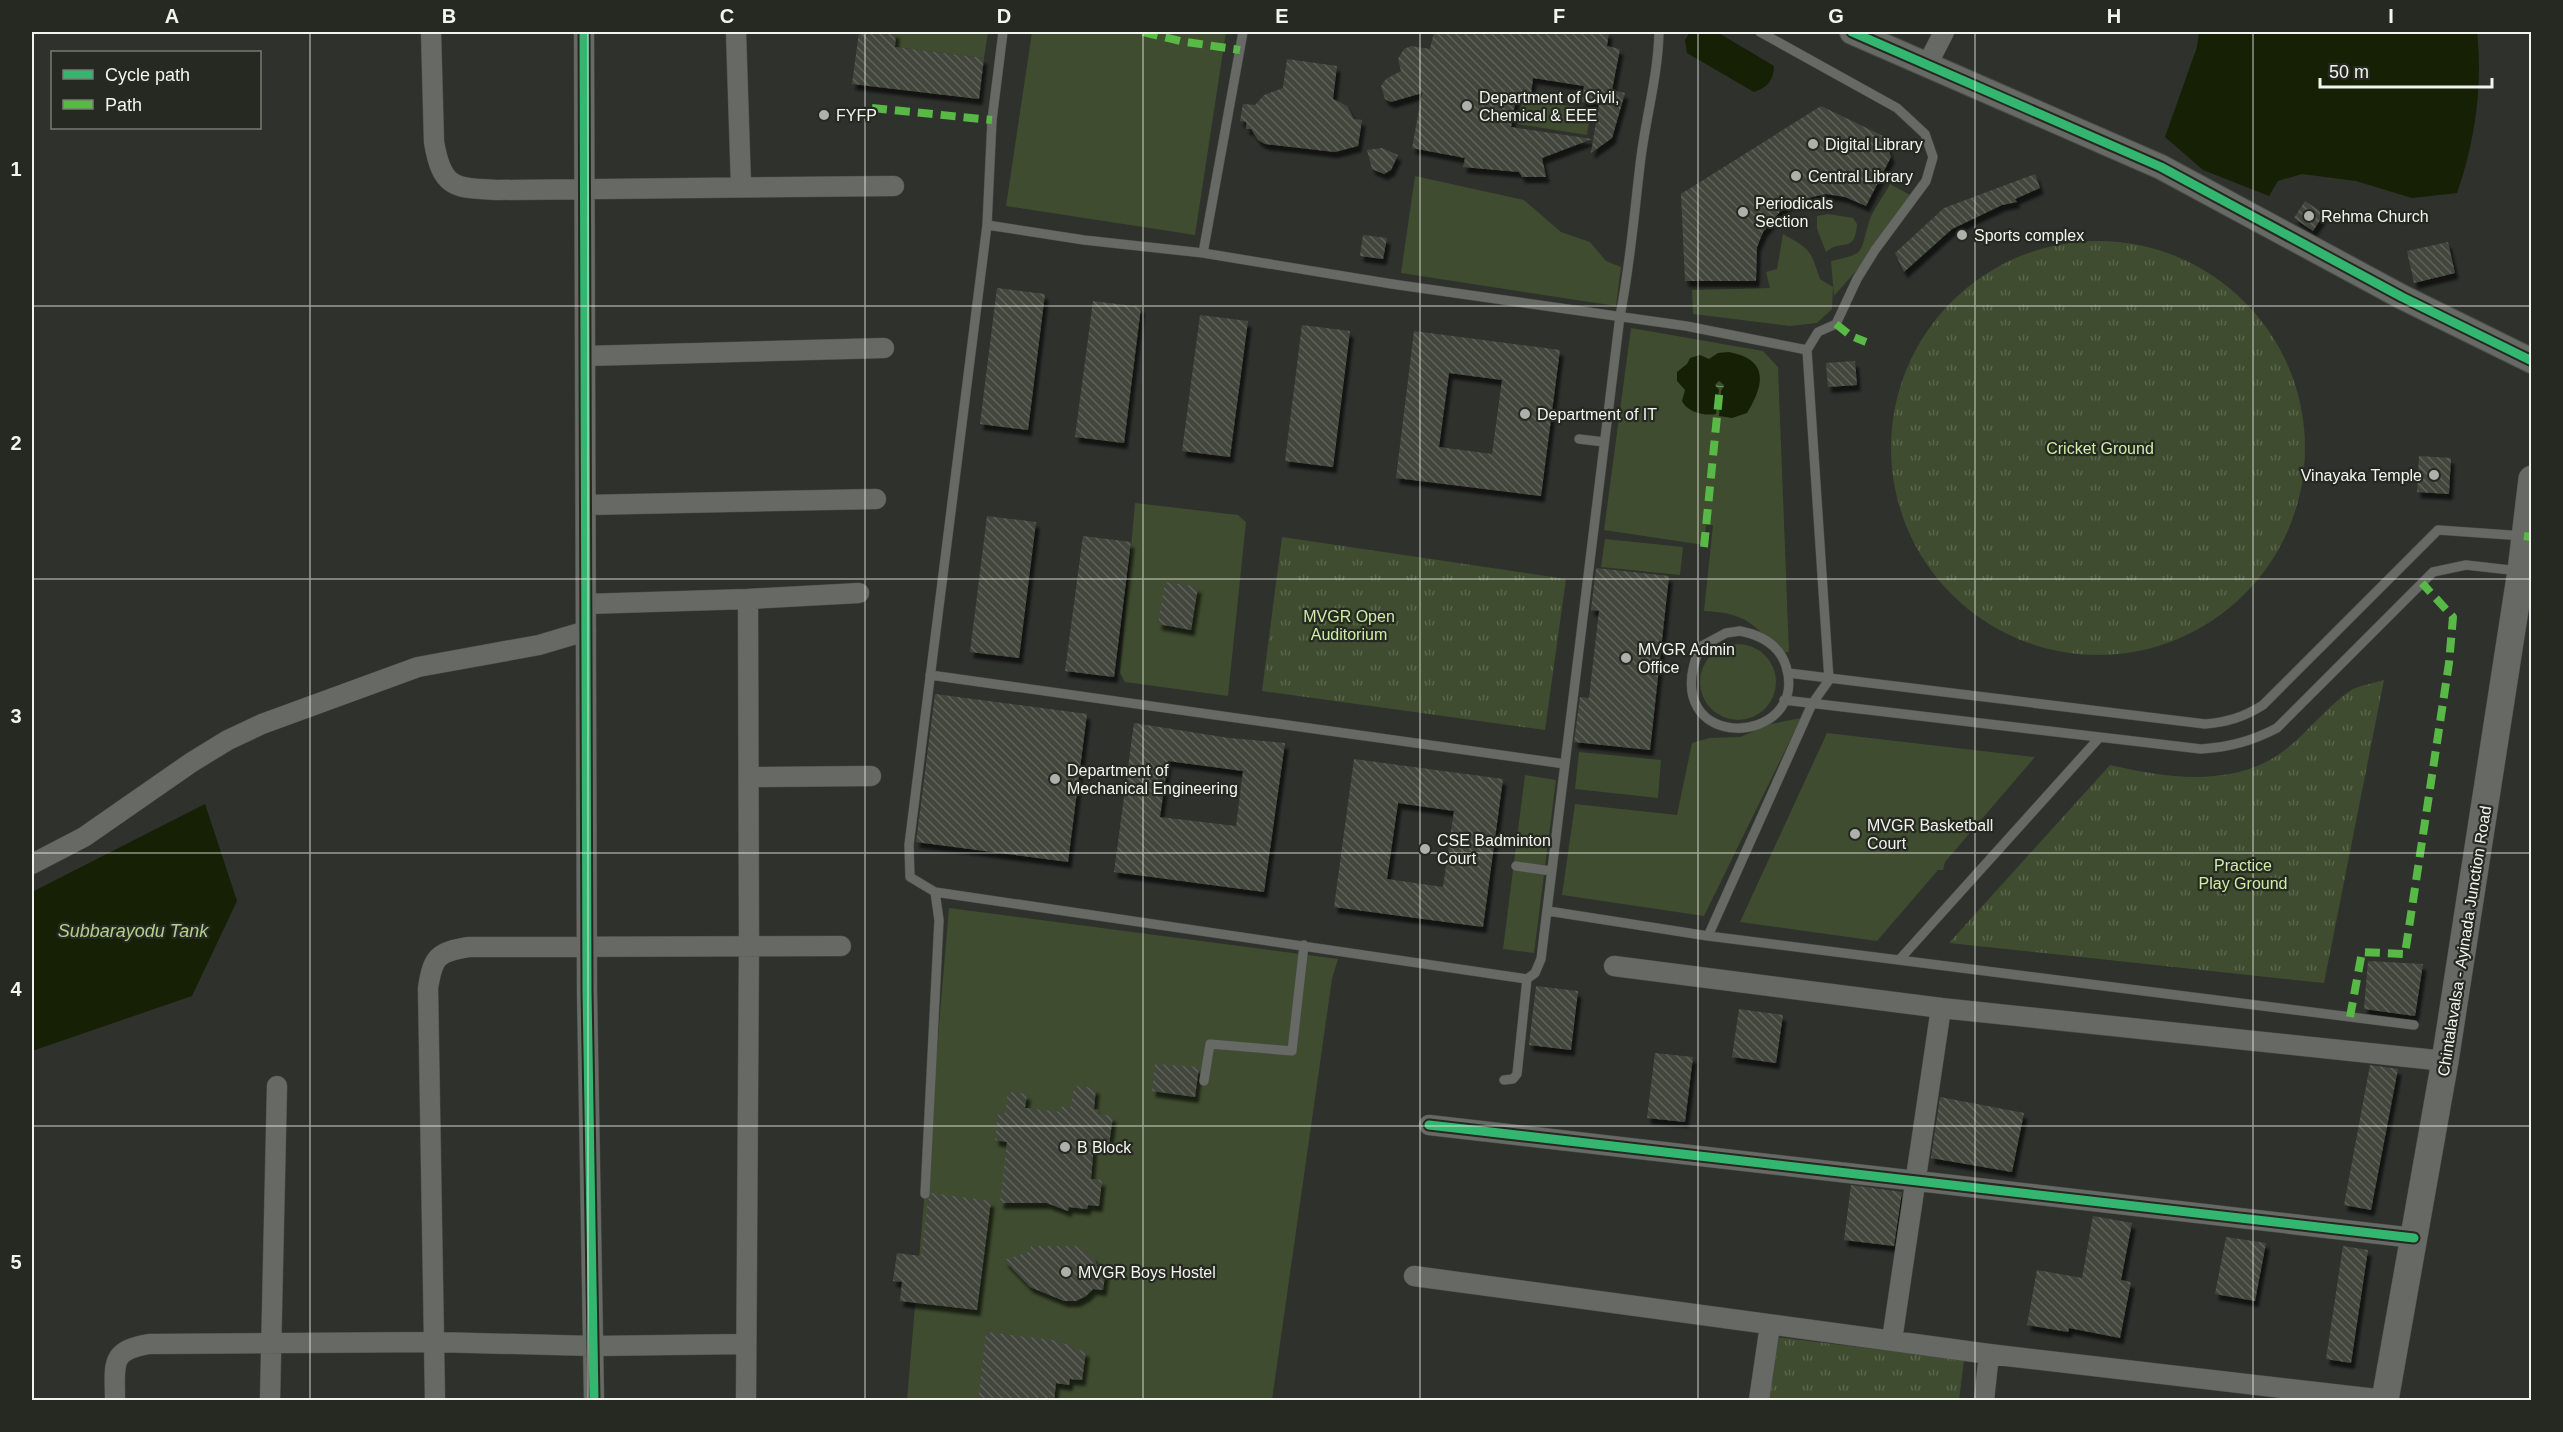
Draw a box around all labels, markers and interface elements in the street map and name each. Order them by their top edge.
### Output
text: A [165,5,179,27]
text: B [442,5,456,27]
text: C [720,5,734,27]
text: D [997,5,1011,27]
text: E [1275,5,1289,27]
text: F [1553,5,1565,27]
text: G [1828,5,1844,27]
text: H [2107,5,2121,27]
text: I [2388,5,2394,27]
legend [51,51,261,129]
scale bar [2320,51,2492,89]
text: 50 m [2329,62,2369,82]
text: Cycle path [105,65,190,85]
place label: Department of Civil, Chemical & EEE [1479,89,1620,124]
text: Path [105,95,142,115]
marker: Department of Civil, Chemical & EEE [1460,99,1474,113]
place label: FYFP [836,107,877,124]
marker: FYFP [817,108,831,122]
place label: Digital Library [1825,136,1923,153]
marker: Digital Library [1806,137,1820,151]
text: 1 [10,158,22,180]
place label: Central Library [1808,168,1913,185]
marker: Central Library [1789,169,1803,183]
place label: Periodicals Section [1755,195,1833,230]
marker: Periodicals Section [1736,205,1750,219]
place label: Rehma Church [2321,208,2429,225]
marker: Rehma Church [2302,209,2316,223]
place label: Sports complex [1974,227,2084,244]
marker: Sports complex [1955,228,1969,242]
place label: Department of IT [1537,406,1657,423]
marker: Department of IT [1518,407,1532,421]
text: 2 [10,432,22,454]
park label: Cricket Ground [2046,440,2154,457]
place label: Vinayaka Temple [2301,467,2422,484]
marker: Vinayaka Temple [2427,468,2441,482]
park label: MVGR Open Auditorium [1303,608,1395,643]
place label: MVGR Admin Office [1638,641,1735,676]
marker: MVGR Admin Office [1619,651,1633,665]
text: 3 [10,705,22,727]
place label: Department of Mechanical Engineering [1067,762,1238,797]
marker: Department of Mechanical Engineering [1048,772,1062,786]
street label: Chintalavalsa - Ayinada Junction Road [2435,805,2494,1078]
place label: MVGR Basketball Court [1867,817,1993,852]
marker: MVGR Basketball Court [1848,827,1862,841]
place label: CSE Badminton Court [1437,832,1551,867]
marker: CSE Badminton Court [1418,842,1432,856]
park label: Practice Play Ground [2199,857,2287,892]
water label: Subbarayodu Tank [58,921,209,941]
text: 4 [10,978,22,1000]
place label: B Block [1077,1139,1132,1156]
marker: B Block [1058,1140,1072,1154]
text: 5 [10,1251,22,1273]
place label: MVGR Boys Hostel [1078,1264,1216,1281]
marker: MVGR Boys Hostel [1059,1265,1073,1279]

